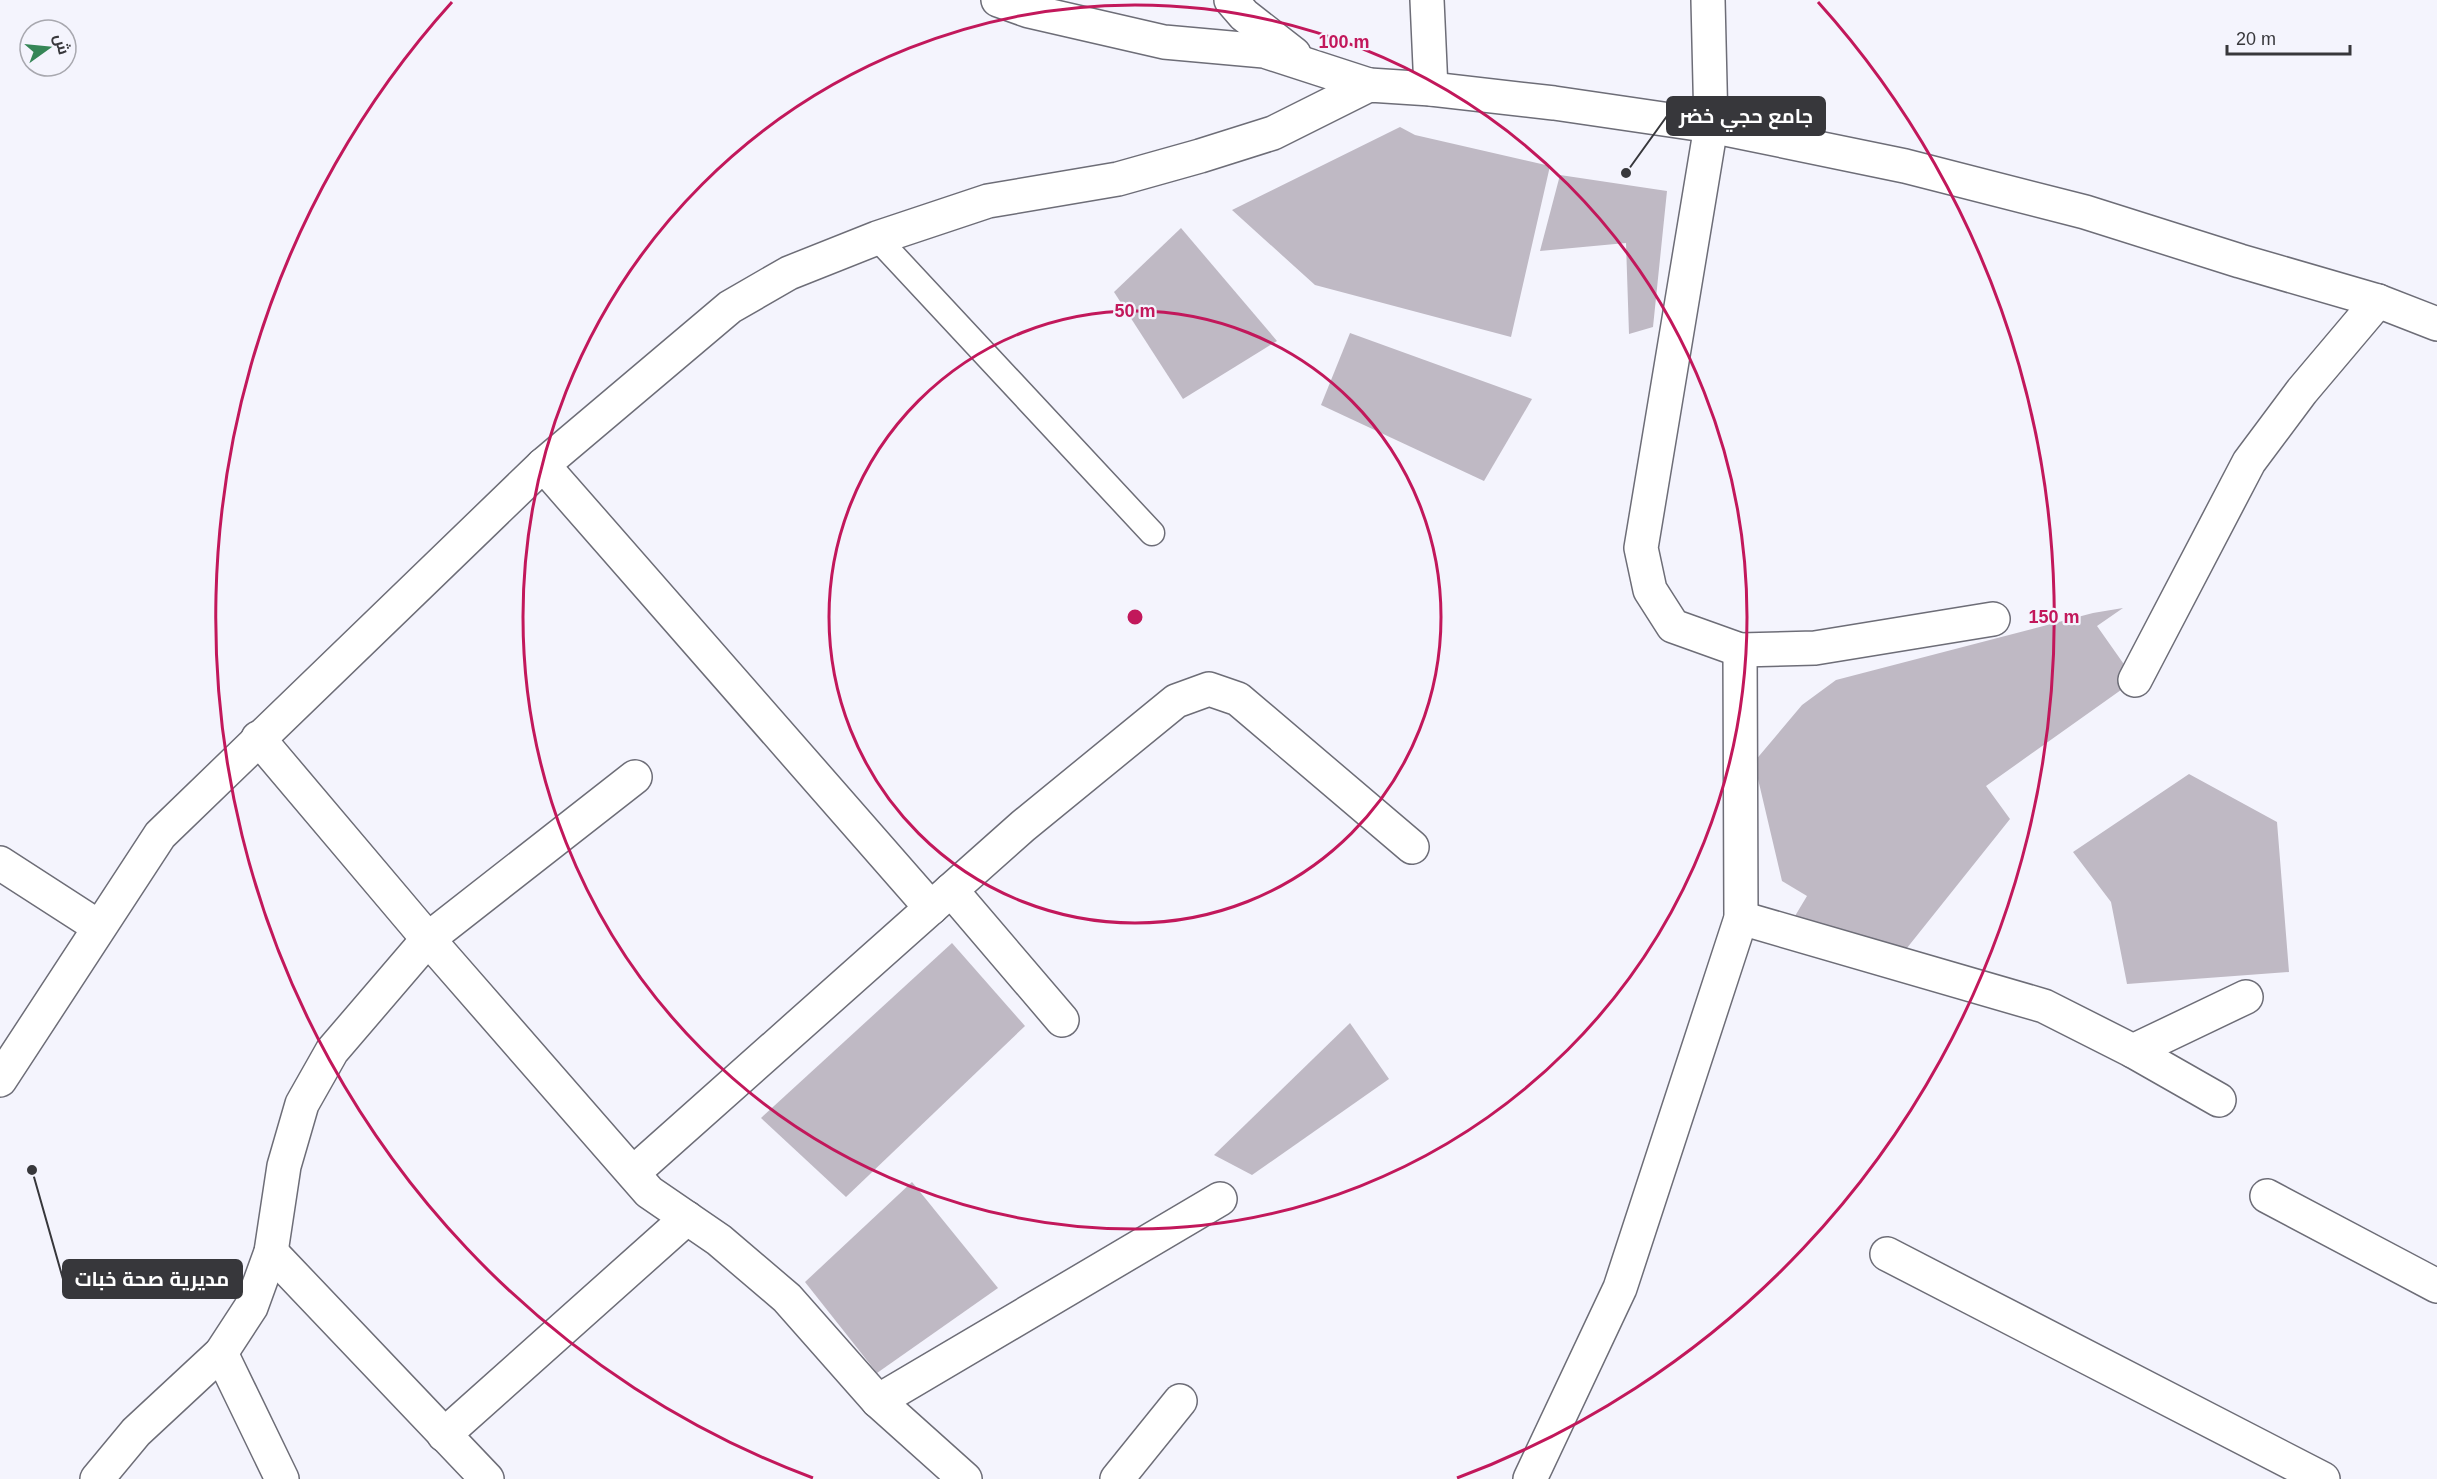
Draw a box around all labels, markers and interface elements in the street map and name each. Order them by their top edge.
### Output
north arrow [18,18,78,78]
scale bar [2227,18,2350,56]
text: 20 m [2236,29,2276,49]
text: ش [50,32,73,57]
text: 100 m [1318,32,1370,52]
callout: جامع حجي خضر [1667,97,1825,135]
text: جامع حجي خضر [1678,105,1813,132]
text: 50 m [1114,301,1156,321]
centre of rings [1125,607,1145,627]
text: 150 m [2028,607,2080,627]
callout: مديرية صحة خبات [63,1260,242,1298]
text: مديرية صحة خبات [75,1268,229,1291]

